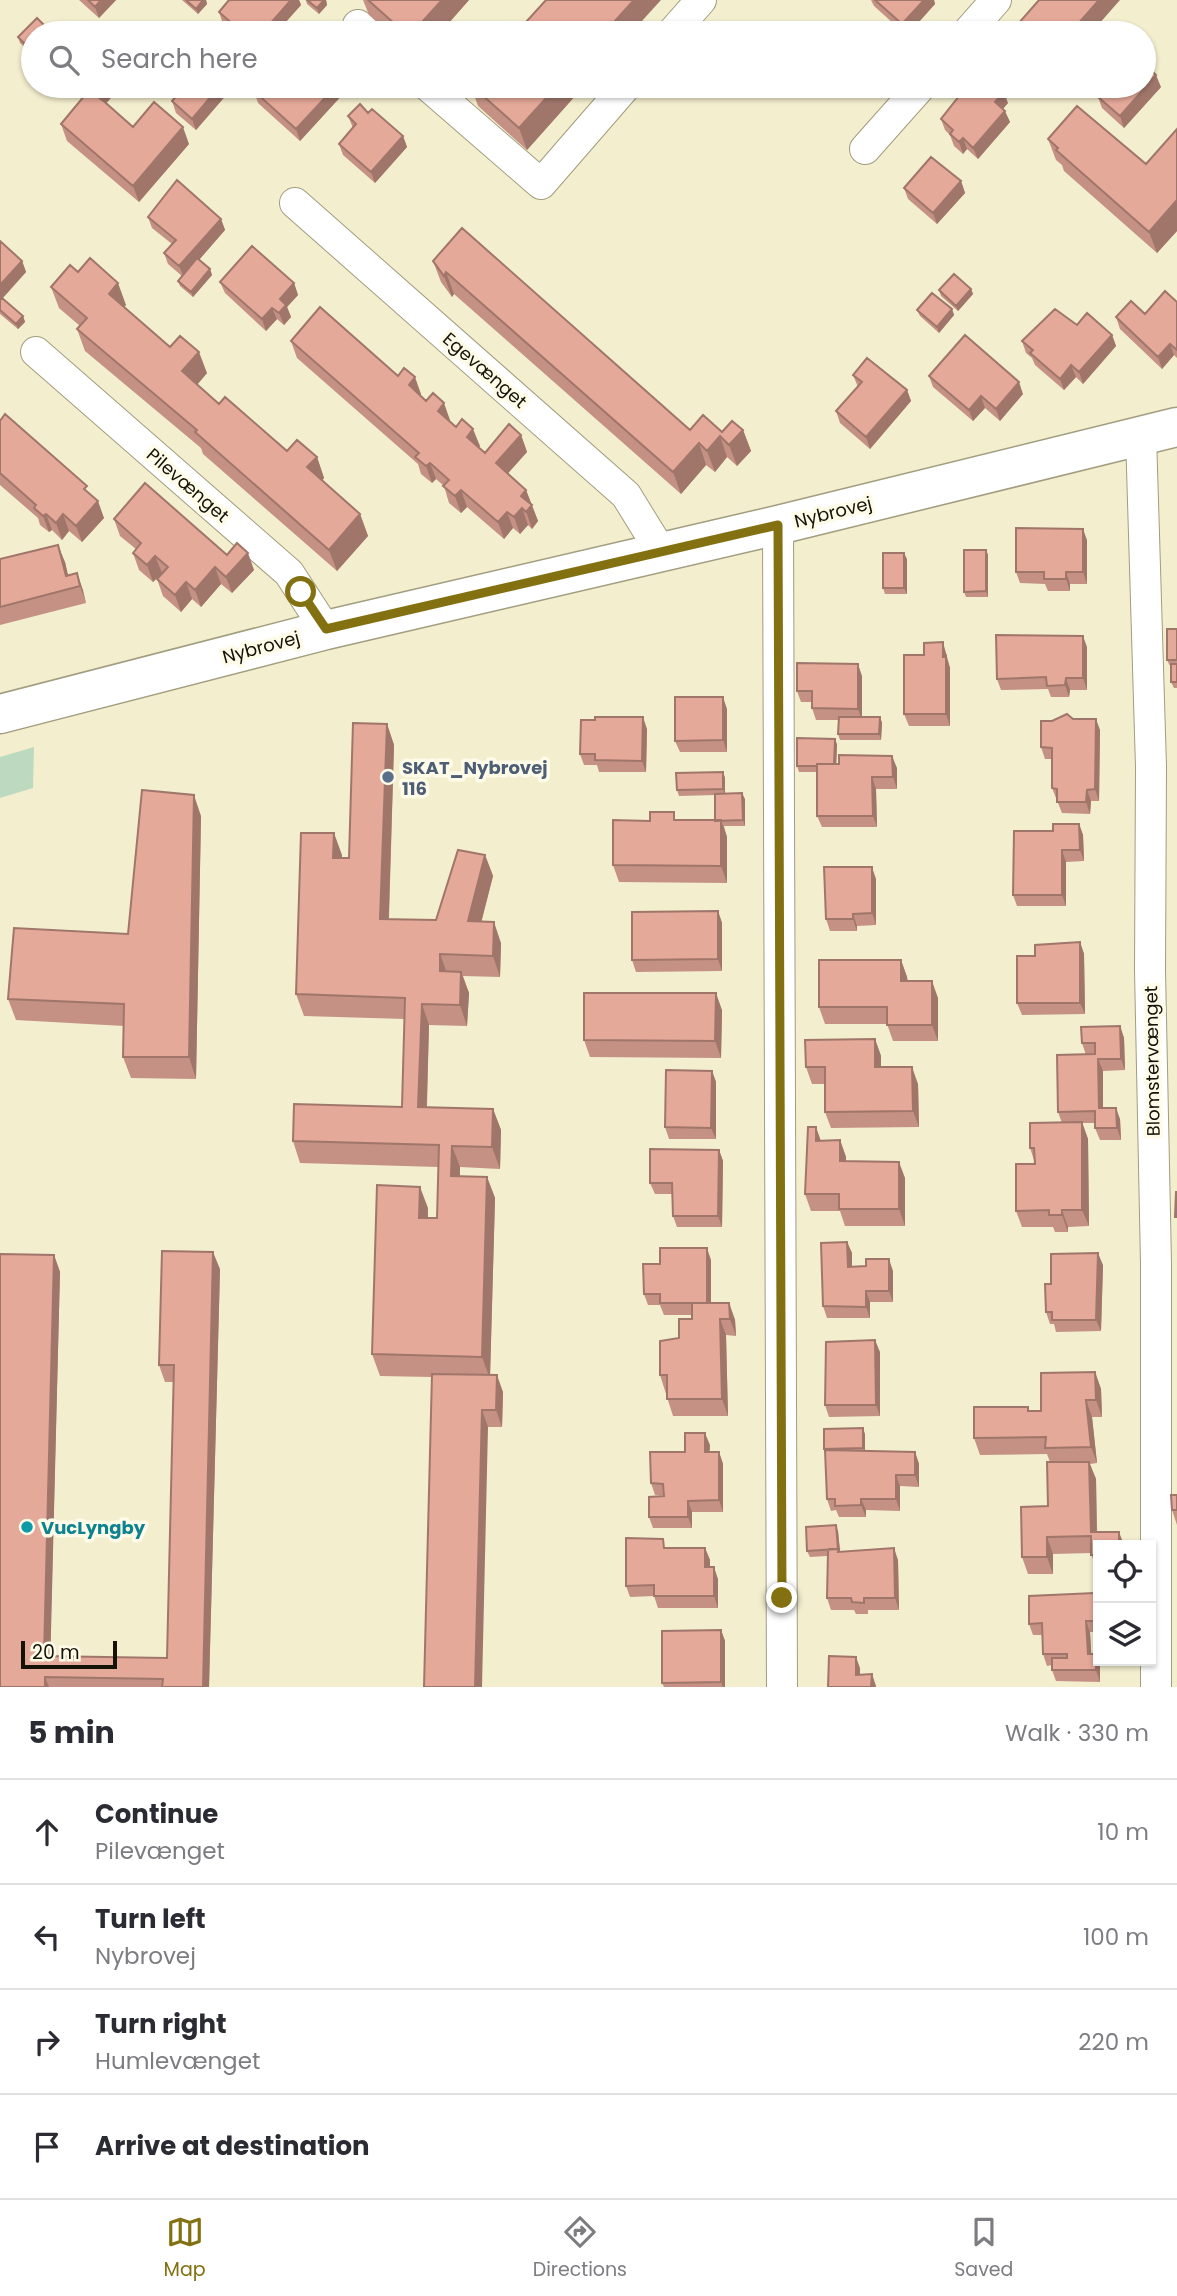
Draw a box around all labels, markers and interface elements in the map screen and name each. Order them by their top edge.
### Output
search box [21,21,1156,98]
icon: search [45,41,83,79]
text: Search here [101,41,258,77]
street label: Egevænget [438,327,532,413]
street label: Pilevænget [141,442,235,528]
street label: Nybrovej [792,490,874,534]
route start [285,576,316,607]
street label: Nybrovej [220,625,302,669]
place label: SKAT_Nybrovej 116 [402,755,548,801]
marker: SKAT_Nybrovej 116 [380,769,396,785]
street label: Blomstervænget [1138,985,1166,1137]
place label: VucLyngby [41,1515,146,1540]
marker: VucLyngby [19,1519,35,1535]
map controls [1093,1540,1156,1666]
button: locate [1093,1540,1156,1603]
route end [766,1582,797,1613]
button: layers [1093,1603,1156,1666]
scale bar [21,1638,117,1670]
text: 20 m [32,1639,80,1666]
text: 5 min [28,1711,115,1754]
text: Walk · 330 m [1005,1717,1149,1749]
text: Continue [95,1796,218,1832]
icon: ahead [28,1813,66,1851]
text: 10 m [1097,1816,1149,1848]
text: Pilevænget [95,1835,225,1867]
text: Turn left [95,1901,206,1937]
icon: left [28,1918,66,1956]
text: 100 m [1083,1921,1149,1953]
text: Nybrovej [95,1940,196,1972]
text: Turn right [95,2006,227,2042]
icon: right [28,2023,66,2061]
text: 220 m [1078,2026,1149,2058]
text: Humlevænget [95,2045,260,2077]
icon: arrive [28,2128,66,2166]
text: Arrive at destination [95,2128,370,2164]
tab: Map [164,2213,206,2284]
tab: Directions [533,2213,627,2284]
tab: Saved [954,2213,1013,2284]

